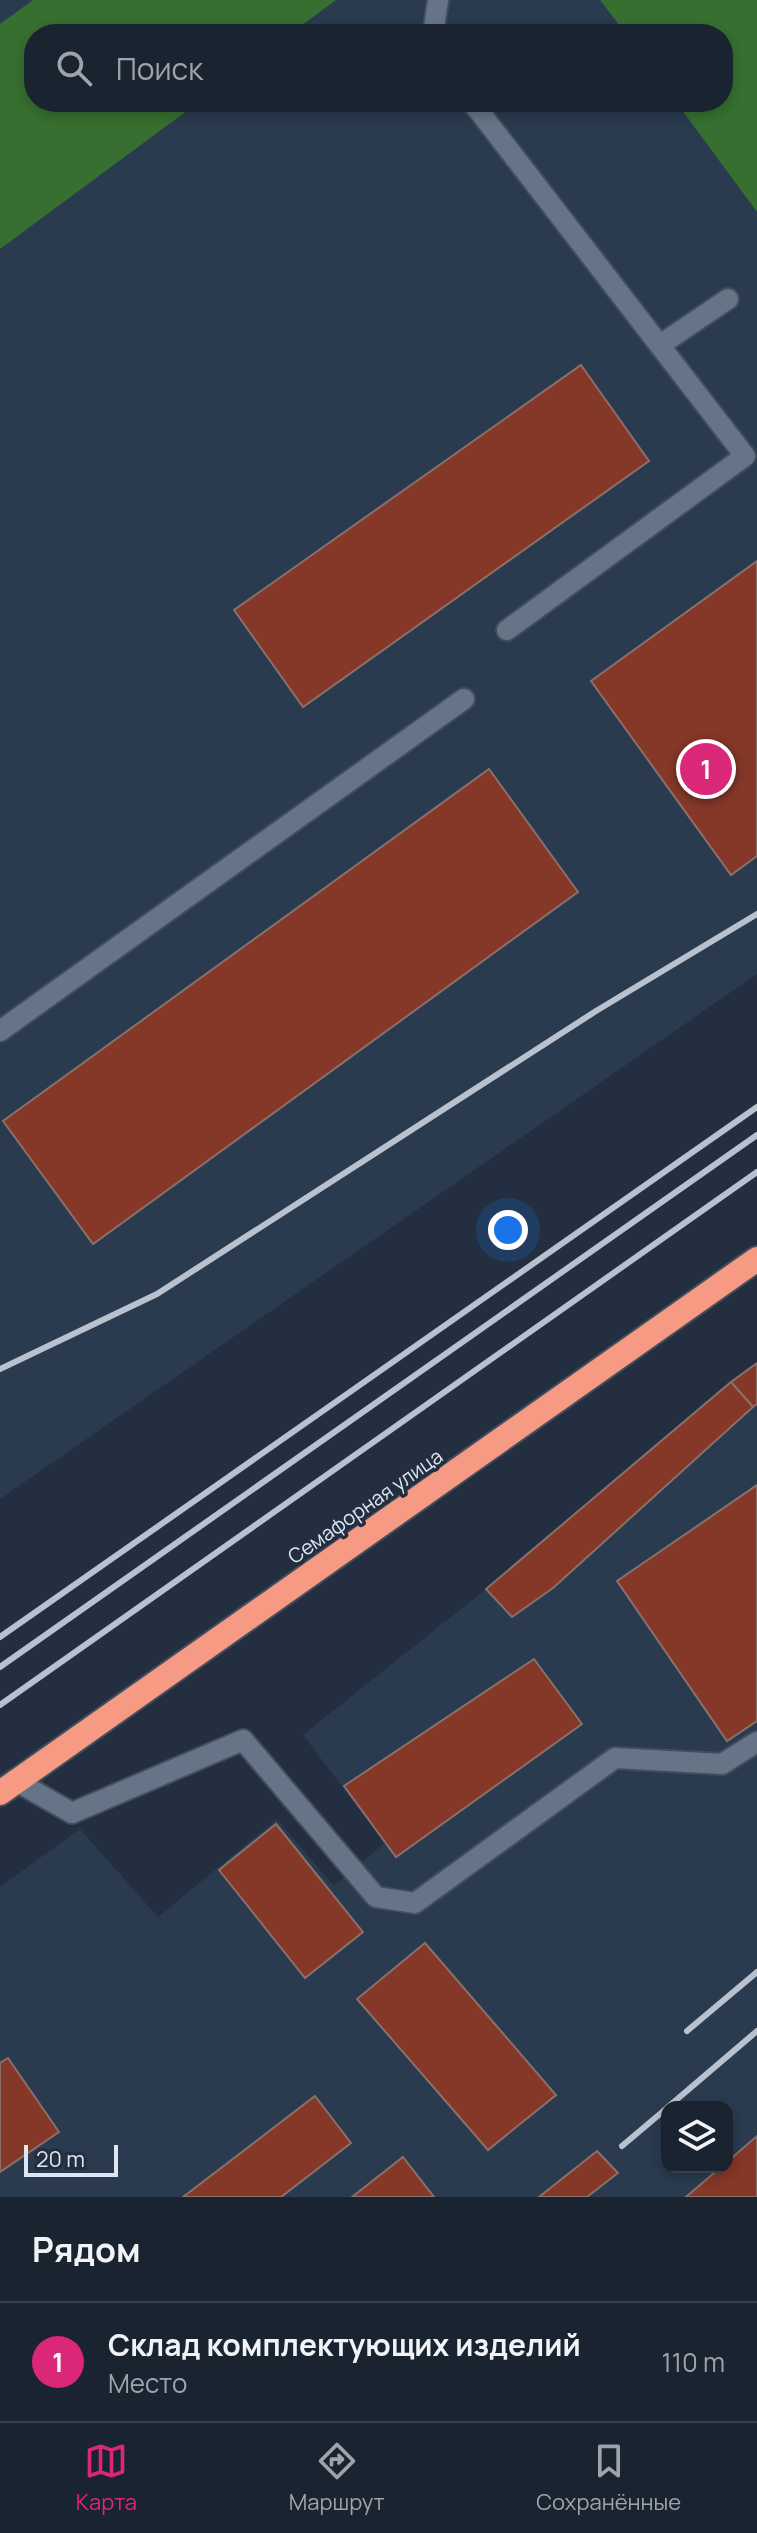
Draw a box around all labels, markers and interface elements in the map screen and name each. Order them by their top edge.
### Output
search box [24,24,733,112]
icon: search [52,46,96,90]
text: Поиск [116,48,203,89]
pin: 1 [680,739,732,799]
your location [488,1210,528,1250]
street label: Семафорная улица [282,1442,448,1570]
map controls [661,2101,733,2173]
button: layers [661,2101,733,2173]
scale bar [24,2141,118,2177]
text: 20 m [36,2144,85,2174]
text: Рядом [32,2226,141,2272]
text: Склад комплектующих изделий [108,2324,581,2365]
text: 1 [52,2344,64,2380]
text: 110 m [662,2344,725,2380]
text: Место [108,2365,187,2401]
tab: Карта [76,2439,137,2517]
tab: Маршрут [289,2439,385,2517]
tab: Сохранённые [536,2439,681,2517]

